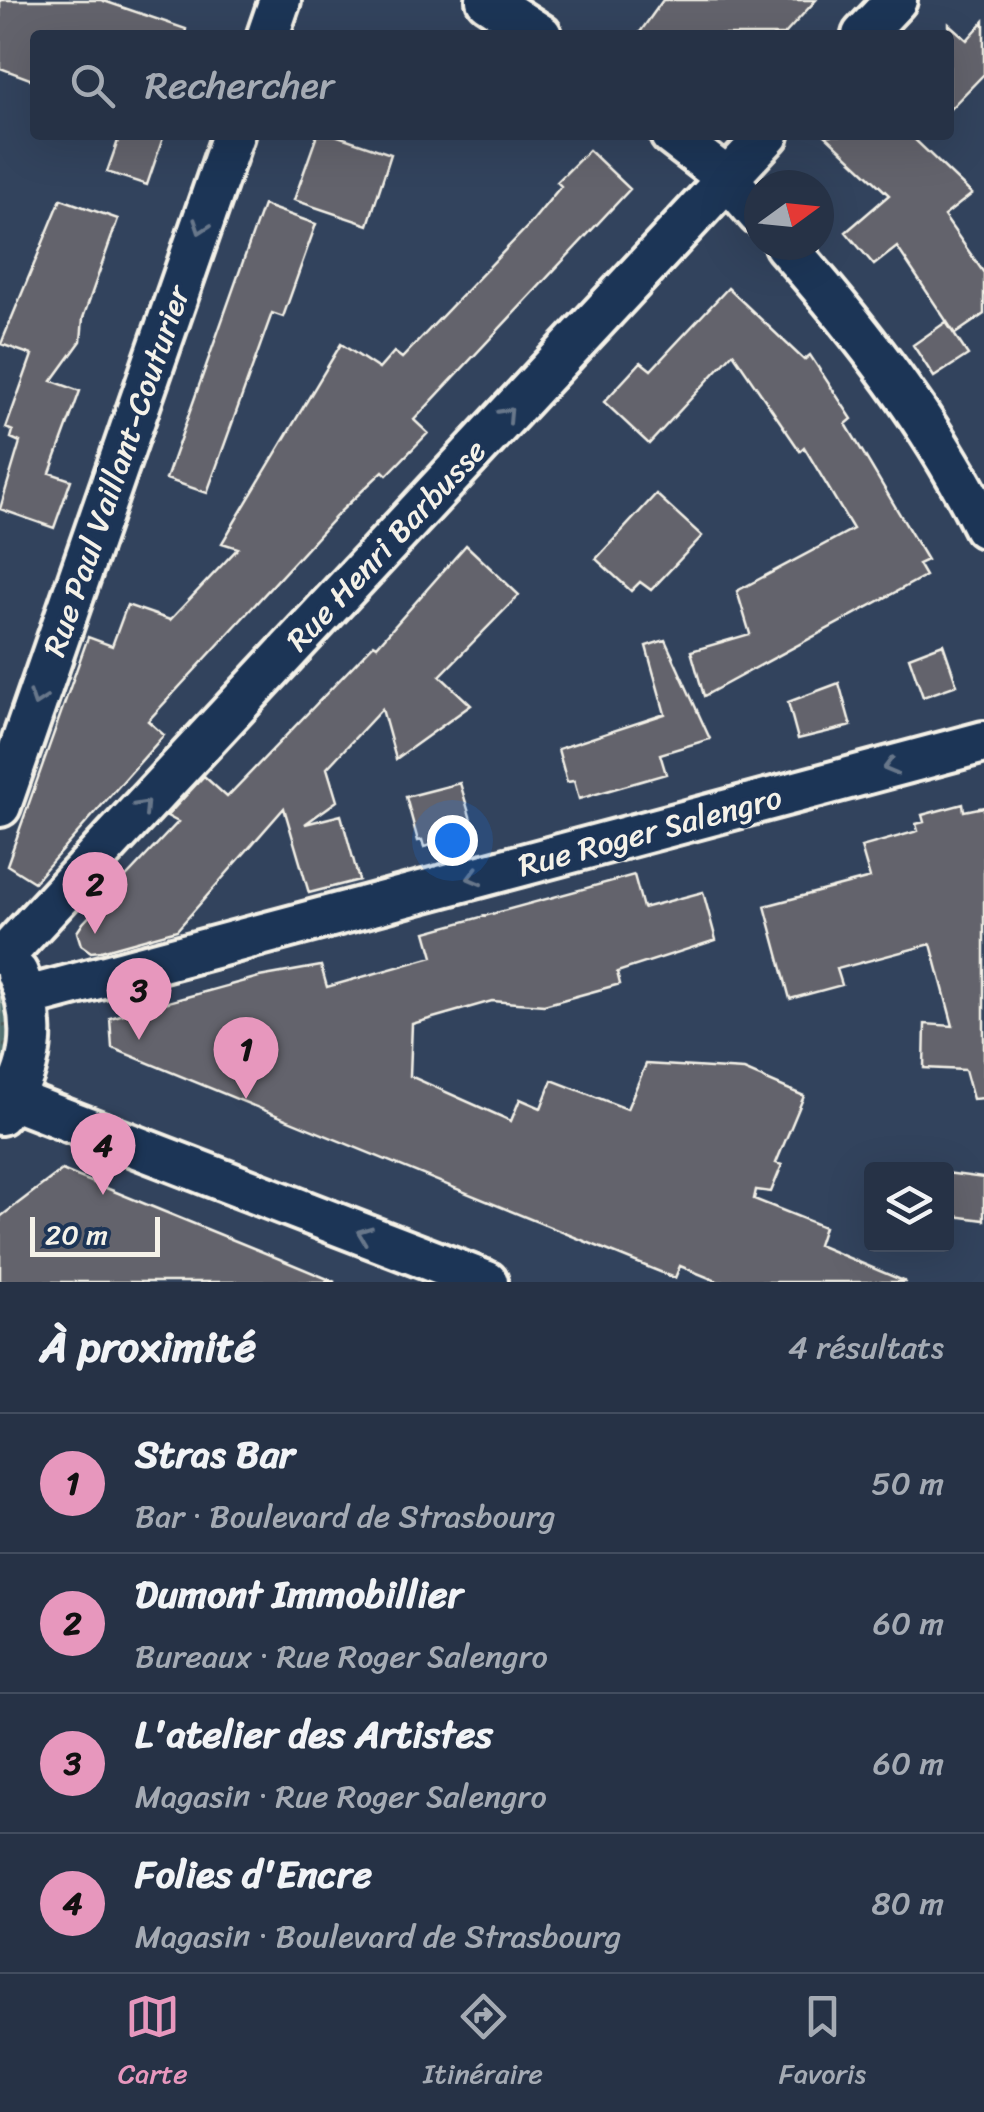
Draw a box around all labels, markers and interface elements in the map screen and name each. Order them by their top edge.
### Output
search box [30,30,954,140]
text: Rechercher [145,52,334,119]
icon: search [65,58,120,113]
north arrow [744,170,834,260]
one-way arrow [192,218,213,235]
street label: Rue Paul Vaillant-Couturier [26,276,207,664]
one-way arrow [495,408,513,426]
street label: Rue Henri Barbusse [272,425,501,666]
one-way arrow [28,690,49,707]
one-way arrow [882,755,899,776]
street label: Rue Roger Salengro [512,769,788,894]
one-way arrow [131,800,149,818]
your location [427,815,478,866]
pin: 2 [62,852,128,934]
one-way arrow [466,866,483,887]
pin: 3 [106,958,172,1040]
pin: 1 [214,1016,278,1099]
pin: 4 [70,1112,136,1195]
map controls [864,1162,954,1252]
button: layers [864,1162,954,1252]
text: 20 m [45,1210,108,1259]
scale bar [30,1212,160,1256]
one-way arrow [356,1226,373,1246]
text: À proximité [40,1310,256,1384]
text: 4 résultats [788,1319,944,1376]
text: Stras Bar [135,1421,295,1488]
text: 1 [66,1455,79,1512]
text: 50 m [871,1455,944,1512]
text: Bar · Boulevard de Strasbourg [135,1488,555,1545]
text: Dumont Immobillier [135,1561,463,1628]
text: 2 [63,1595,82,1652]
text: 60 m [873,1595,944,1652]
text: Bureaux · Rue Roger Salengro [135,1628,548,1685]
text: L'atelier des Artistes [135,1701,493,1768]
text: 3 [64,1735,81,1792]
text: 60 m [873,1735,944,1792]
text: Magasin · Rue Roger Salengro [135,1768,547,1825]
text: Folies d'Encre [135,1841,372,1908]
text: 4 [62,1875,83,1932]
text: 80 m [872,1875,944,1932]
text: Magasin · Boulevard de Strasbourg [135,1908,621,1965]
tab: Carte [118,1989,188,2098]
tab: Itinéraire [423,1989,543,2098]
tab: Favoris [779,1989,866,2098]

